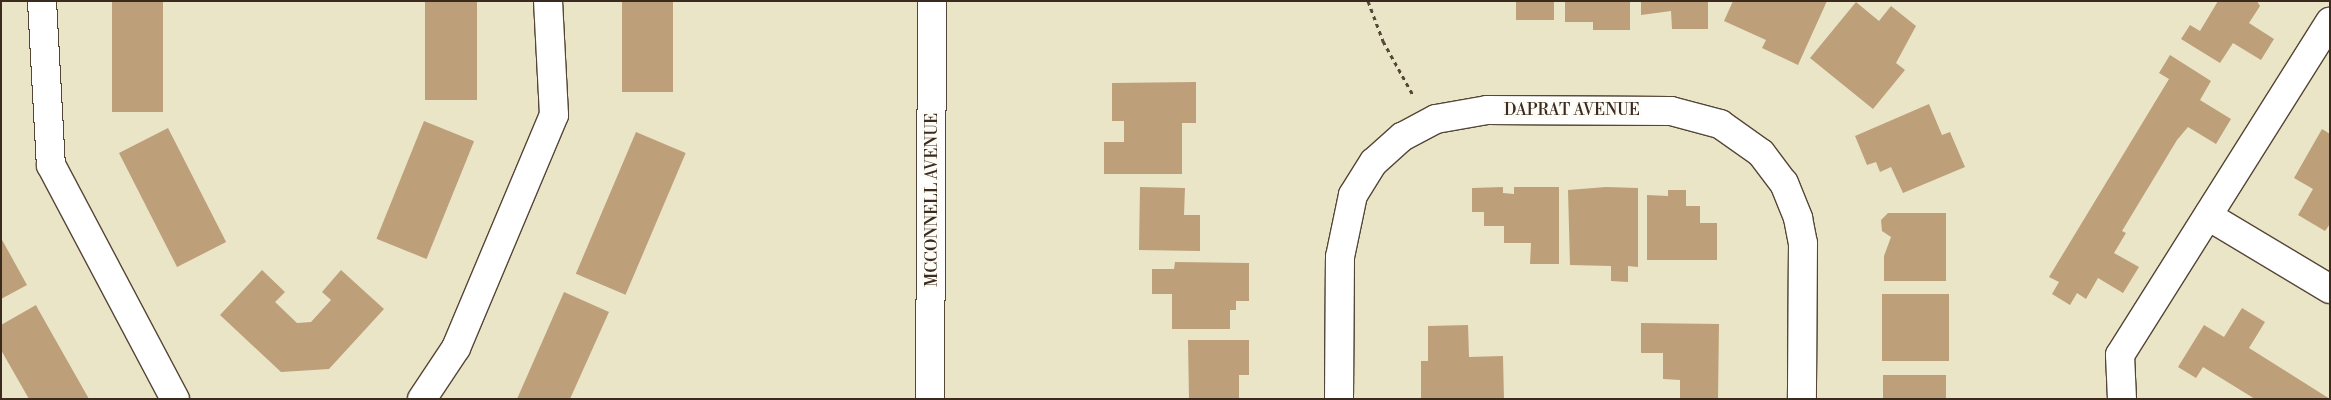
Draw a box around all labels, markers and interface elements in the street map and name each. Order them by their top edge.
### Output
street label: DAPRAT AVENUE [1504,100,1640,120]
street label: MCCONNELL AVENUE [922,113,942,287]

